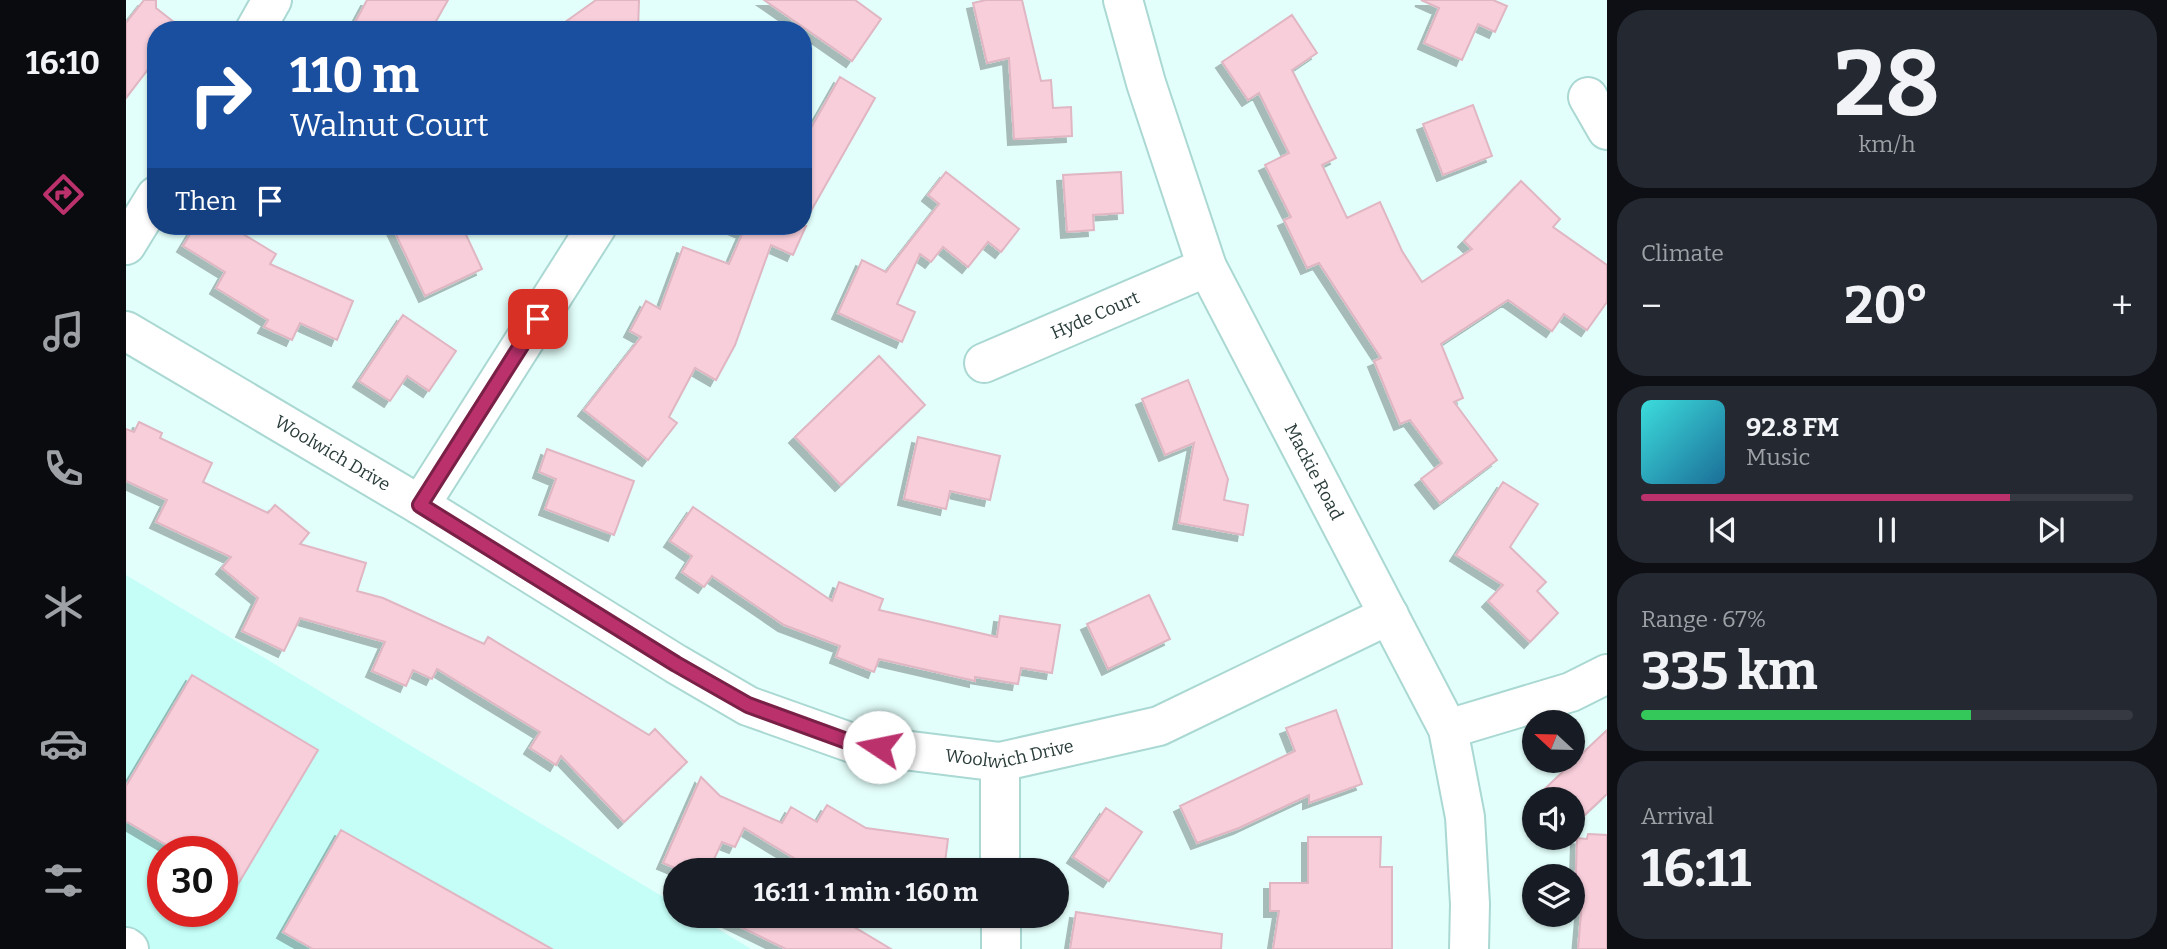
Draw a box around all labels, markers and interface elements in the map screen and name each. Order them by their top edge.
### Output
text: 28 [1834,30,1940,139]
text: 16:10 [26,44,100,82]
text: 110 m [290,46,419,105]
icon: right [175,49,266,140]
text: Walnut Court [290,106,489,144]
text: km/h [1859,130,1915,158]
icon: directions [39,170,88,219]
icon: arrive [251,182,289,220]
text: Then [175,186,237,217]
text: Climate [1641,239,1724,267]
text: 20° [1844,274,1929,337]
text: − [1641,283,1662,329]
text: + [2111,283,2133,329]
street label: Hyde Court [1047,286,1143,344]
pin [508,289,568,349]
icon: arrive [519,300,557,338]
icon: music [39,307,88,356]
street label: Woolwich Drive [271,411,394,496]
text: 92.8 FM [1746,412,1839,443]
street label: Mackie Road [1280,420,1348,524]
text: Music [1746,443,1810,471]
icon: phone [39,444,88,493]
icon: previous [1704,511,1742,549]
icon: pause [1868,511,1906,549]
icon: next [2032,511,2070,549]
icon: climate [39,582,88,631]
text: Range · 67% [1641,605,1766,633]
text: 335 km [1641,640,1818,703]
position arrow [842,710,916,784]
north arrow [1522,710,1586,774]
map controls [1522,710,1585,927]
icon: car [39,719,88,768]
street label: Woolwich Drive [944,735,1076,773]
button: sound [1522,787,1585,850]
text: Arrival [1641,802,1714,830]
speed limit sign: 30 [147,836,238,927]
text: 16:11 [1641,837,1751,900]
icon: filters [39,856,88,905]
button: layers [1522,864,1585,927]
text: 16:11 · 1 min · 160 m [754,877,978,908]

